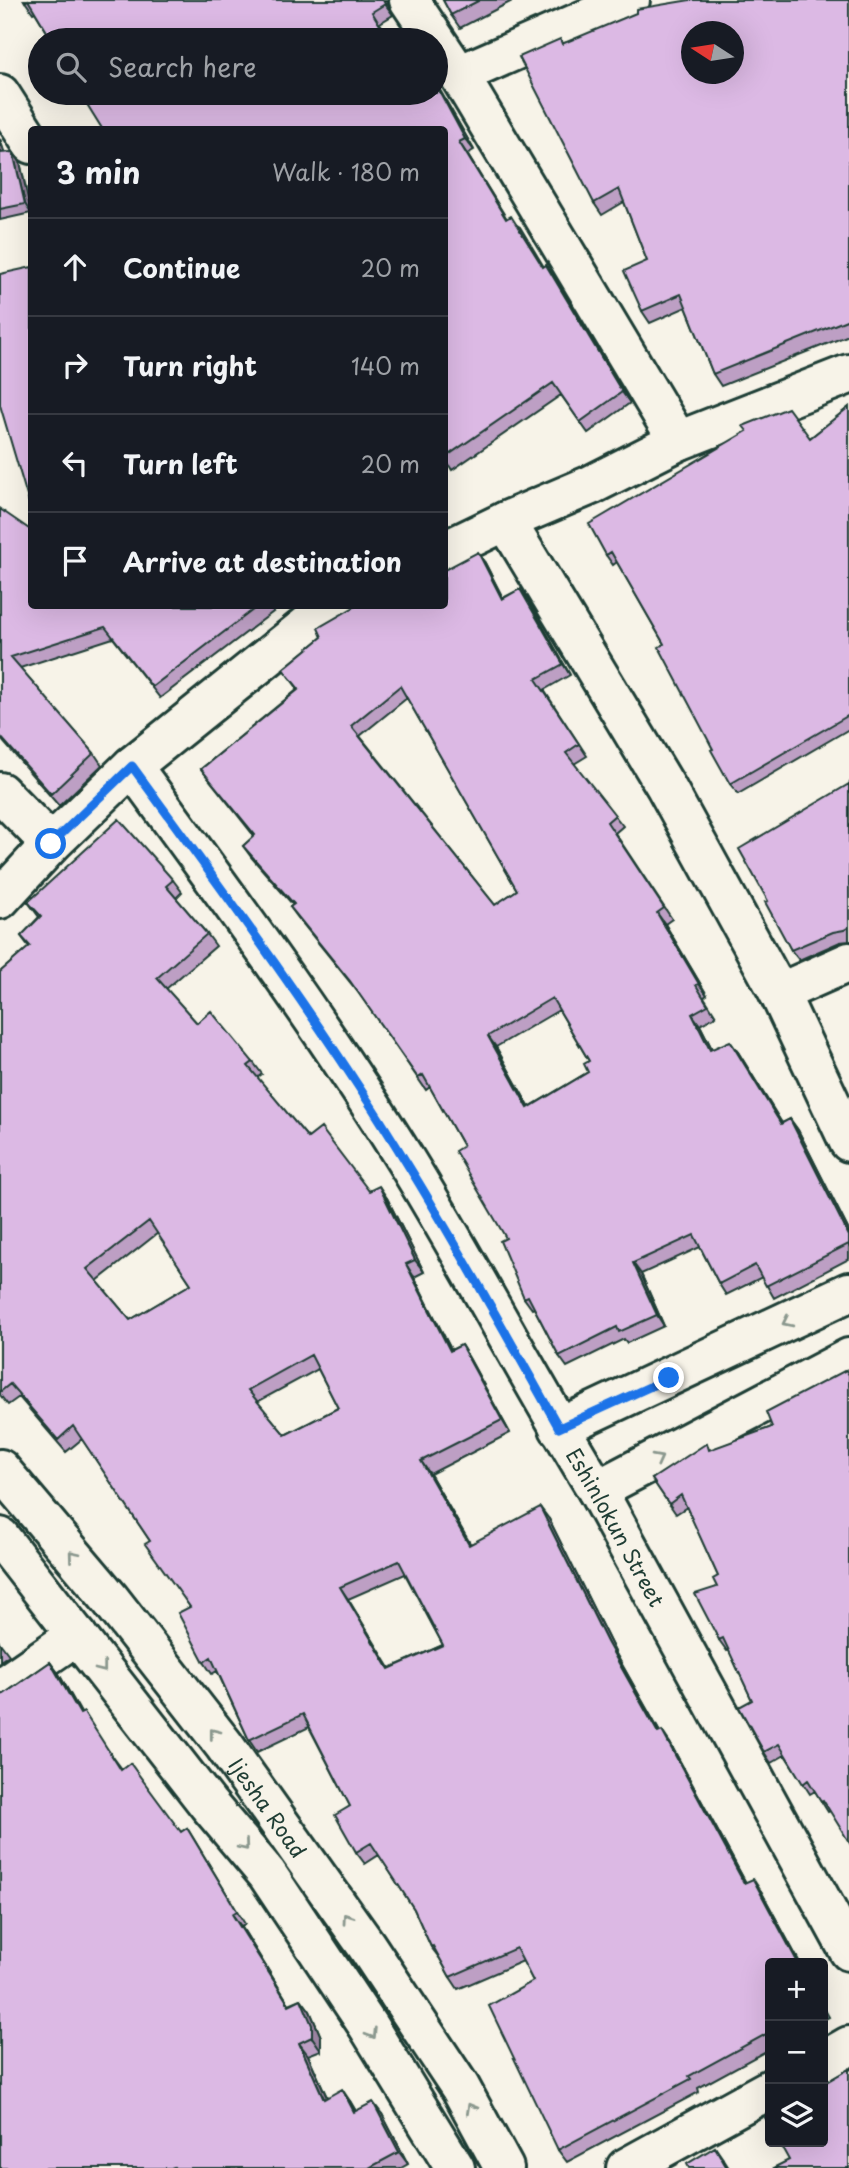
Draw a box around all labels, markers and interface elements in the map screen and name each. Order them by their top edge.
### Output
north arrow [681,21,744,84]
search box [28,28,448,105]
text: Search here [108,47,257,86]
icon: search [52,48,90,86]
text: 3 min [56,149,141,194]
text: Walk · 180 m [272,154,420,189]
icon: ahead [56,248,94,286]
text: Continue [123,248,240,287]
text: 20 m [361,250,420,285]
icon: right [56,346,94,384]
text: Turn right [123,346,257,385]
text: 140 m [351,348,420,383]
icon: left [56,444,94,482]
text: Turn left [123,444,238,483]
text: 20 m [361,446,420,481]
icon: arrive [56,542,94,580]
text: Arrive at destination [123,542,402,581]
route start [35,828,66,859]
one-way arrow [782,1313,794,1327]
route end [653,1362,684,1393]
street label: Eshinlokun Street [559,1442,674,1612]
one-way arrow [651,1453,663,1467]
one-way arrow [68,1551,81,1563]
one-way arrow [94,1660,107,1673]
one-way arrow [210,1728,223,1741]
street label: Ijesha Road [221,1751,315,1864]
one-way arrow [236,1838,248,1851]
one-way arrow [343,1913,355,1926]
map controls [765,1958,828,2147]
button: + [765,1958,828,2021]
button: − [765,2021,828,2084]
one-way arrow [364,2026,377,2039]
button: layers [765,2084,828,2147]
one-way arrow [466,2103,480,2116]

